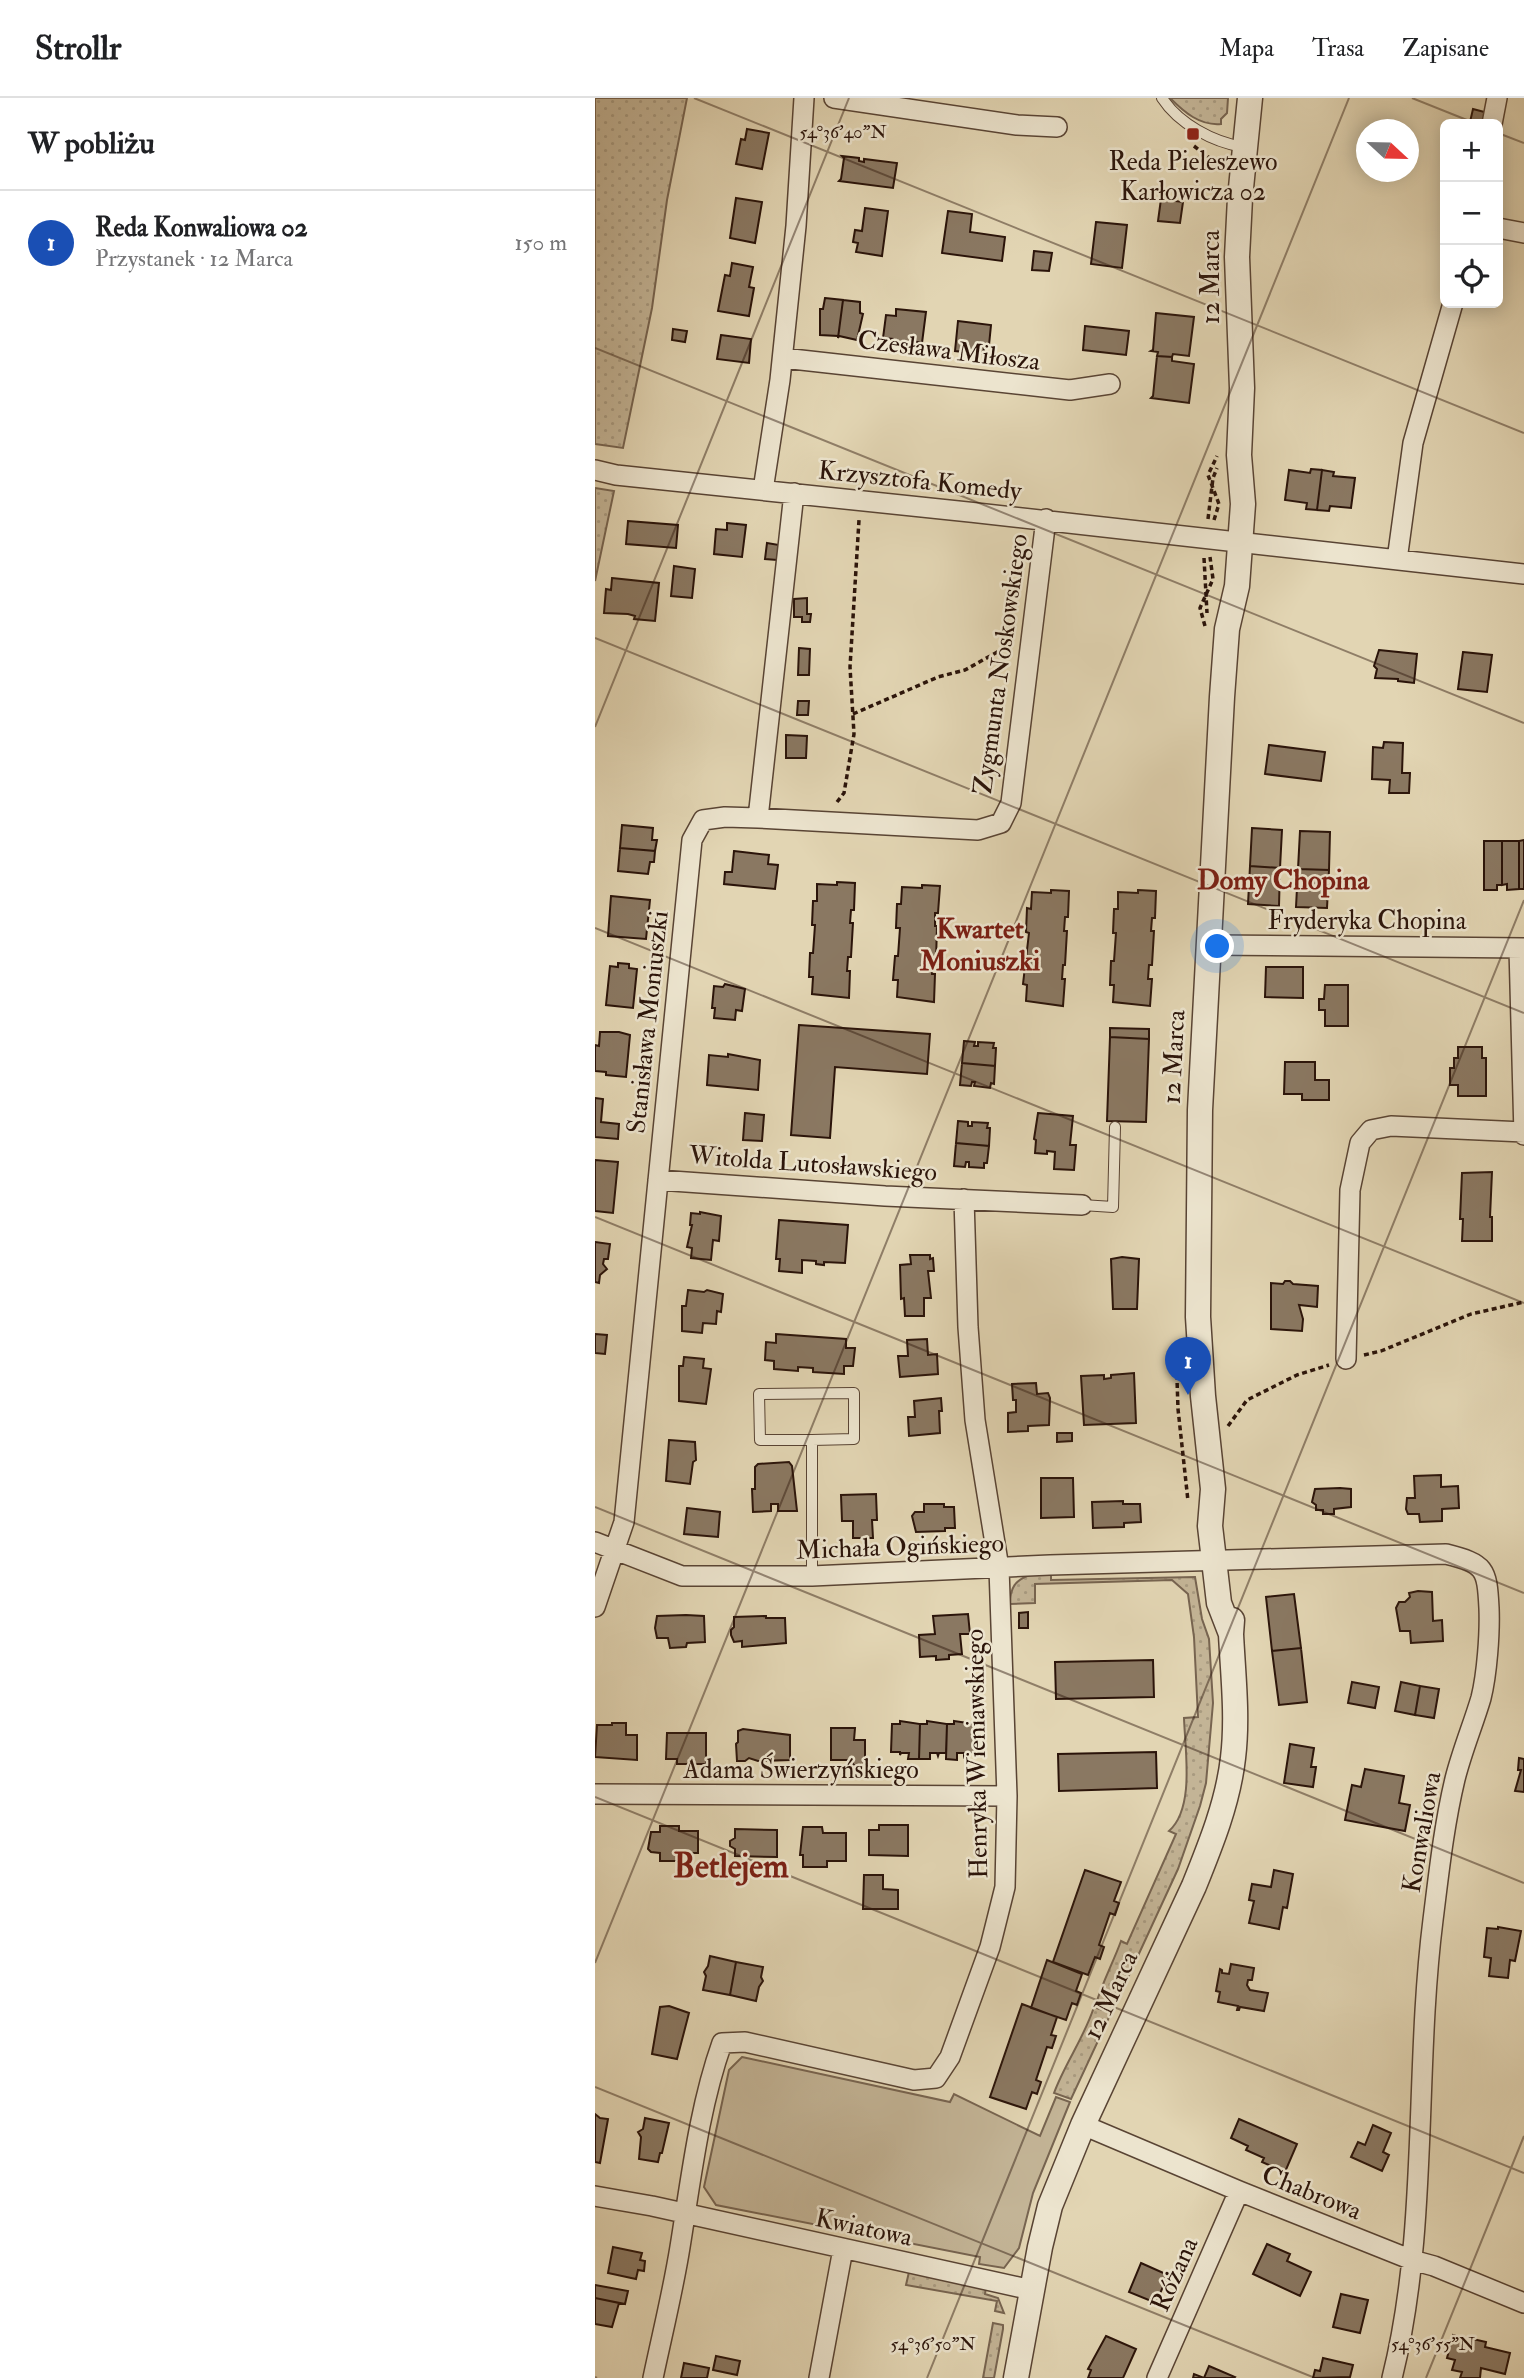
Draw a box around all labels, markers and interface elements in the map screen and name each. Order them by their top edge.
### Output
text: Strollr [35,28,121,69]
text: Mapa [1219,33,1274,64]
text: Trasa [1312,33,1364,64]
text: Zapisane [1402,33,1489,64]
north arrow [1356,119,1419,182]
map controls [1440,119,1503,308]
button: + [1440,119,1503,182]
text: 54°36'40"N [799,121,887,144]
text: W pobliżu [28,125,155,162]
marker: Reda Pieleszewo Karłowicza 02 [1185,126,1201,142]
place label: Reda Pieleszewo Karłowicza 02 [1108,146,1278,208]
button: − [1440,182,1503,245]
text: Reda Konwaliowa 02 [95,212,308,244]
text: 1 [47,228,55,257]
text: 150 m [514,228,567,257]
street label: 12 Marca [1195,230,1227,324]
text: Przystanek · 12 Marca [95,244,293,273]
button: locate [1440,245,1503,308]
street label: Czesława Miłosza [856,324,1042,378]
street label: Krzysztofa Komedy [817,454,1024,508]
street label: Zygmunta Noskowskiego [967,532,1035,797]
district label: Domy Chopina [1197,863,1370,898]
street label: Fryderyka Chopina [1268,905,1467,938]
street label: Stanisława Moniuszki [620,909,676,1135]
district label: Kwartet Moniuszki [919,912,1041,979]
your location [1200,929,1234,963]
street label: 12 Marca [1156,1009,1192,1105]
street label: Witolda Lutosławskiego [687,1139,938,1189]
pin: 1 [1165,1337,1211,1395]
street label: Michała Ogińskiego [795,1527,1005,1567]
street label: Henryka Wieniawskiego [959,1629,995,1879]
street label: Adama Świerzyńskiego [682,1752,919,1786]
street label: Konwaliowa [1396,1769,1448,1895]
district label: Betlejem [673,1846,789,1887]
street label: 12 Marca [1076,1946,1145,2045]
street label: Chabrowa [1257,2158,1366,2227]
street label: Kwiatowa [812,2202,916,2254]
street label: Różana [1144,2232,1206,2317]
text: 54°36'50"N [890,2333,976,2356]
text: 54°36'55"N [1391,2333,1475,2356]

